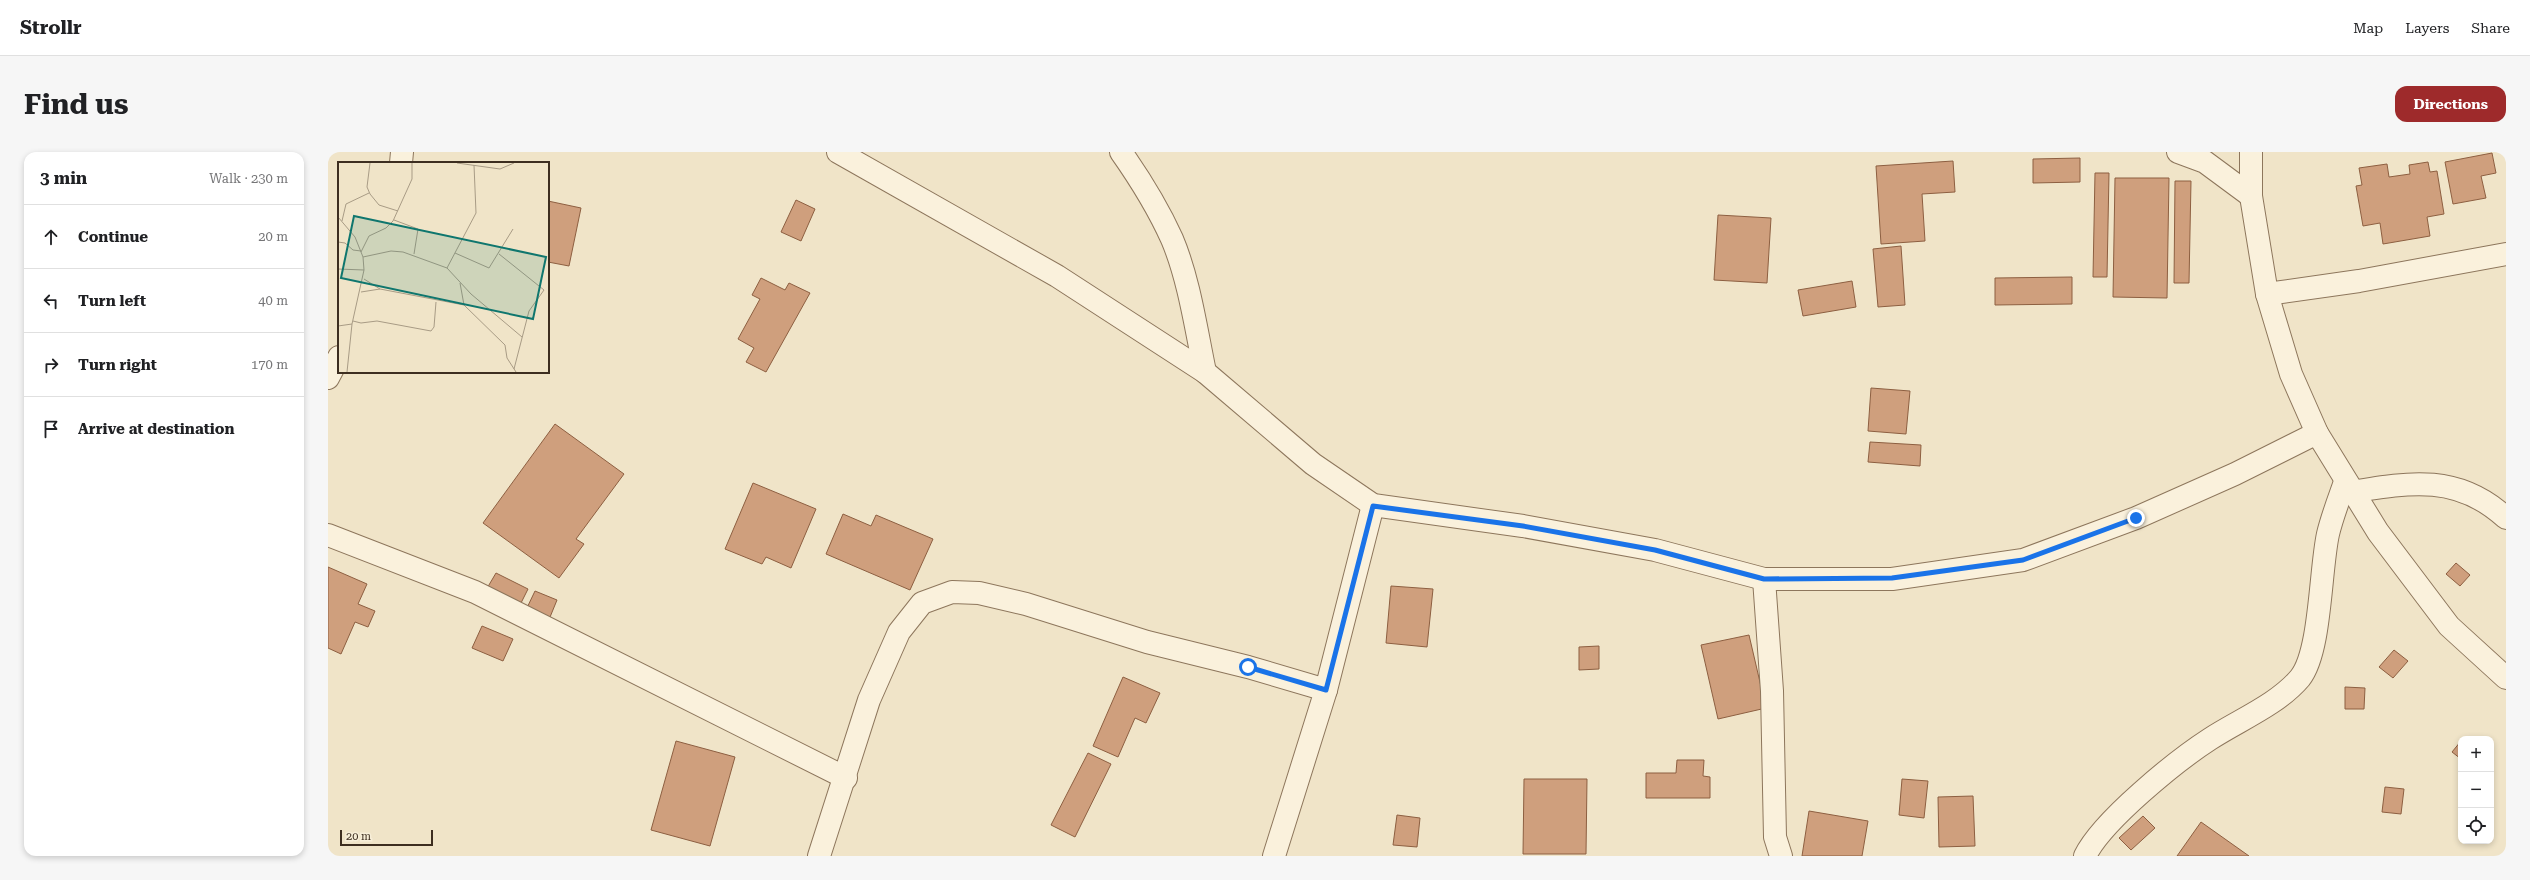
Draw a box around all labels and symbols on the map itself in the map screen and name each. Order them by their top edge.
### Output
inset map [338,162,549,373]
route end [2127,509,2145,527]
route start [1239,658,1257,676]
scale bar [340,828,433,847]

